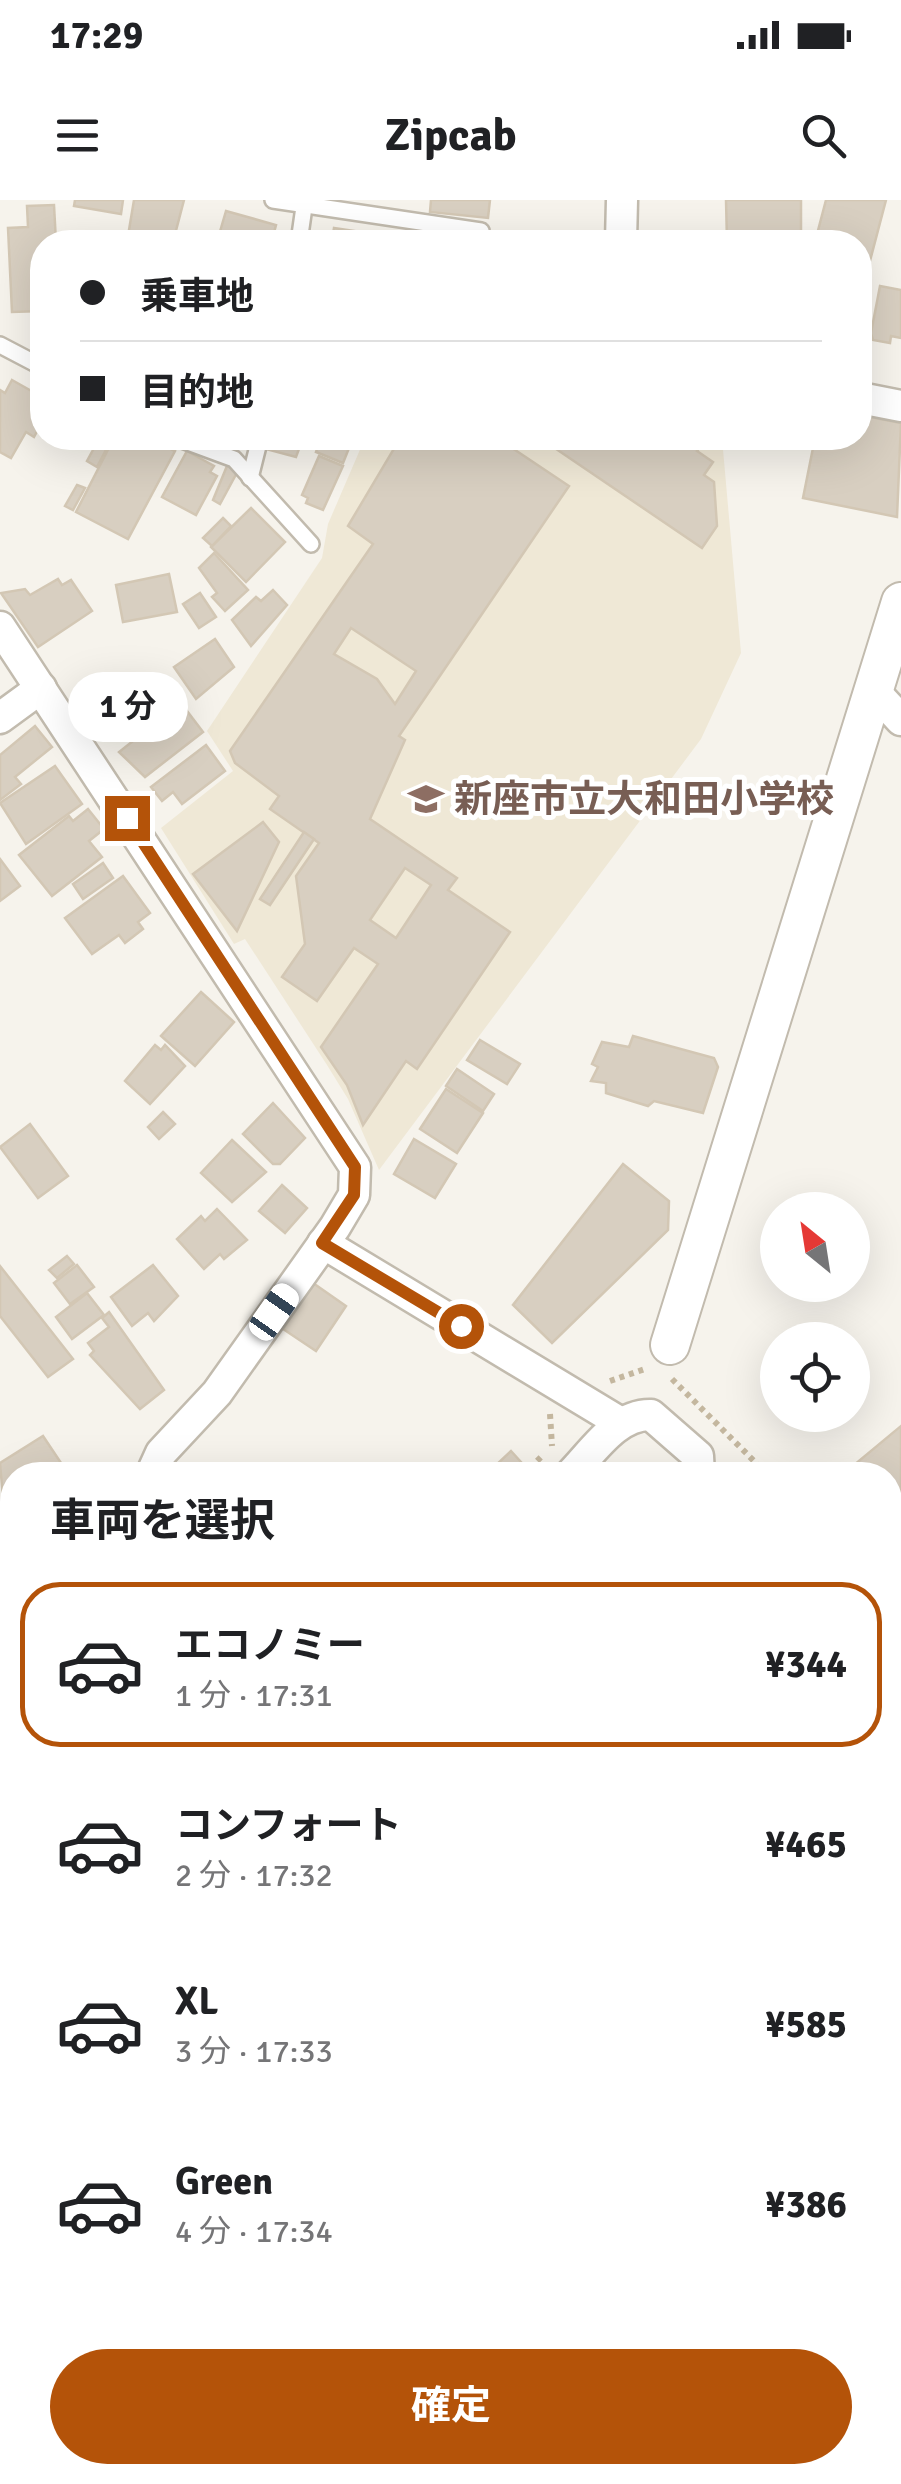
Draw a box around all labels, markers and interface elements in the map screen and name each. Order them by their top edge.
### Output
text: 17:29 [50,12,143,59]
icon: menu [50,108,105,163]
text: Zipcab [384,108,517,163]
icon: search [796,108,851,163]
text: 乗車地 [140,273,254,320]
text: 目的地 [140,369,254,416]
callout: 1 分 [67,673,187,743]
text: 1 分 [100,687,156,726]
place label: 新座市立大和田小学校 [454,776,834,823]
school or university icon: 新座市立大和田小学校 [407,780,445,818]
route end [105,796,150,841]
north arrow [760,1192,870,1302]
map controls [760,1192,870,1432]
car [245,1279,303,1345]
route start [439,1304,484,1349]
button: locate [760,1322,870,1432]
text: 車両を選択 [50,1494,275,1549]
icon: car [55,1620,145,1710]
text: エコノミー [175,1622,365,1669]
text: ¥344 [765,1641,847,1688]
text: 1 分 · 17:31 [175,1676,333,1715]
icon: car [55,1800,145,1890]
text: コンフォート [175,1802,402,1849]
text: ¥465 [765,1821,847,1868]
text: 2 分 · 17:32 [175,1856,333,1895]
text: XL [175,1978,218,2025]
icon: car [55,1980,145,2070]
text: ¥585 [765,2001,847,2048]
text: 3 分 · 17:33 [175,2032,333,2071]
text: Green [175,2158,273,2205]
icon: car [55,2160,145,2250]
text: ¥386 [765,2181,847,2228]
text: 4 分 · 17:34 [175,2212,333,2251]
button: 確定 [50,2349,852,2464]

